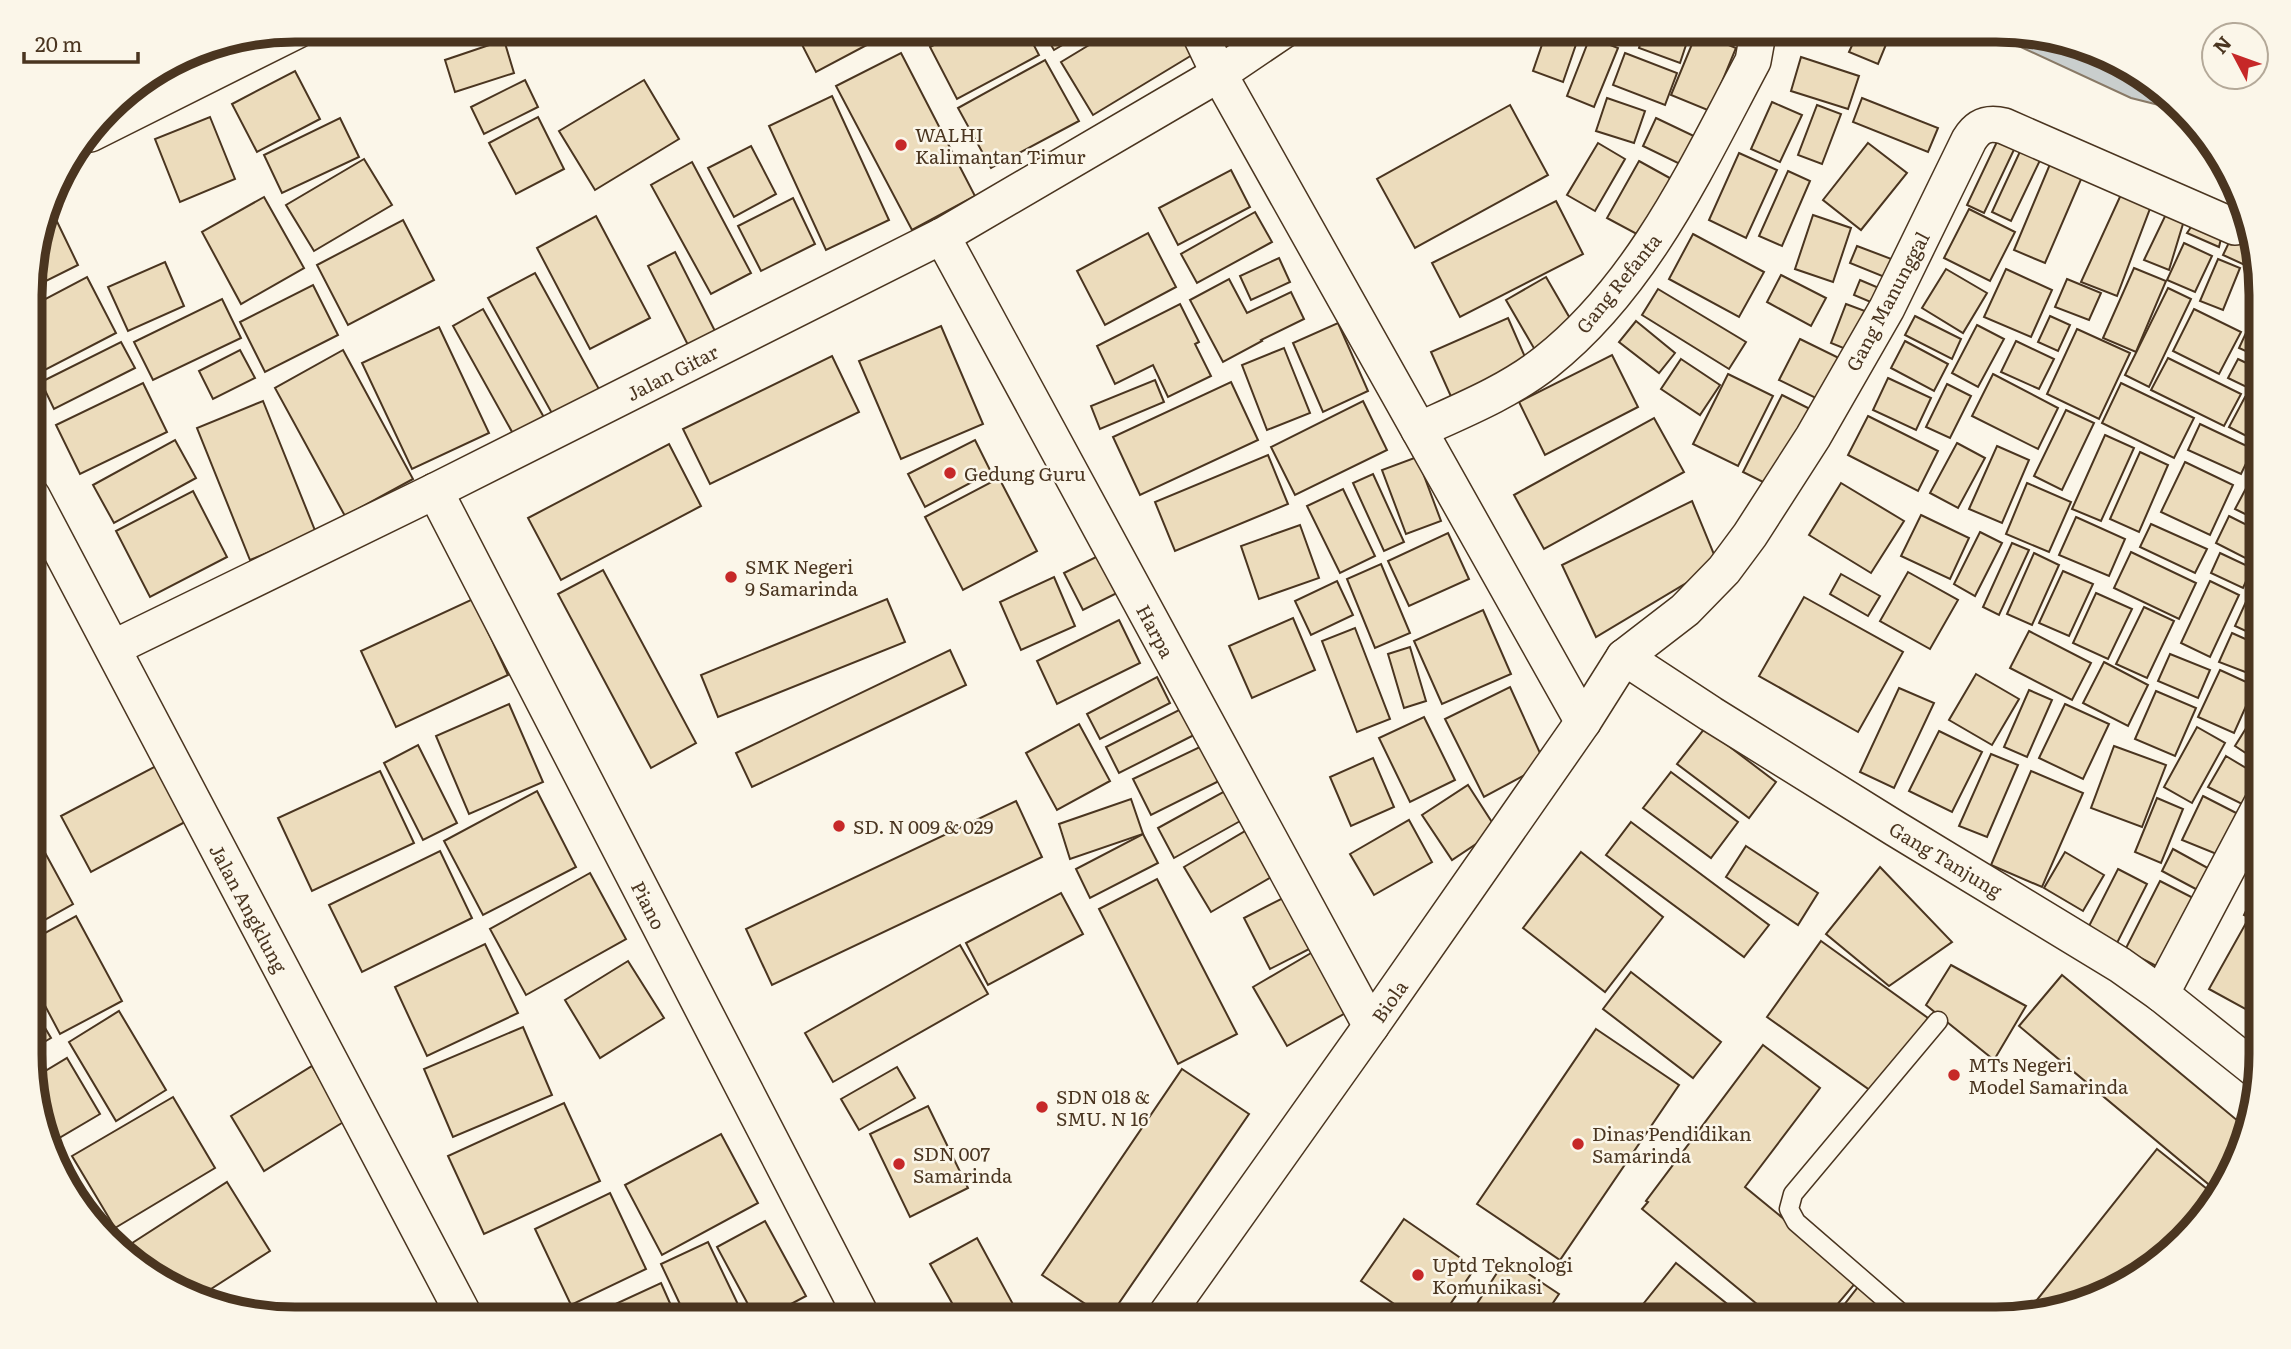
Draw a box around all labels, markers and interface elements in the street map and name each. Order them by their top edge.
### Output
scale bar [24,21,138,65]
north arrow [2200,21,2270,91]
text: 20 m [35,27,82,58]
text: N [2206,29,2237,59]
place label: WALHI Kalimantan Timur [915,120,1086,170]
marker: WALHI Kalimantan Timur [893,137,909,153]
street label: Gang Refanta [1569,226,1668,339]
street label: Gang Manunggal [1838,226,1936,376]
street label: Jalan Gitar [621,337,723,407]
place label: Gedung Guru [964,459,1086,487]
marker: Gedung Guru [942,465,958,481]
place label: SMK Negeri 9 Samarinda [745,552,859,602]
marker: SMK Negeri 9 Samarinda [723,569,739,585]
street label: Harpa [1130,599,1182,663]
place label: SD. N 009 & 029 [853,812,993,840]
street label: Gang Tanjung [1884,814,2008,904]
marker: SD. N 009 & 029 [831,818,847,834]
street label: Jalan Angklung [203,839,295,978]
street label: Piano [625,876,673,934]
street label: Biola [1364,973,1414,1028]
place label: MTs Negeri Model Samarinda [1968,1050,2129,1100]
marker: MTs Negeri Model Samarinda [1946,1067,1962,1083]
place label: SDN 018 & SMU. N 16 [1056,1082,1150,1132]
marker: SDN 018 & SMU. N 16 [1034,1099,1050,1115]
place label: Dinas Pendidikan Samarinda [1592,1119,1752,1169]
marker: Dinas Pendidikan Samarinda [1570,1136,1586,1152]
place label: SDN 007 Samarinda [913,1139,1013,1189]
marker: SDN 007 Samarinda [891,1156,907,1172]
place label: Uptd Teknologi Komunikasi [1432,1250,1573,1300]
marker: Uptd Teknologi Komunikasi [1410,1267,1426,1283]

